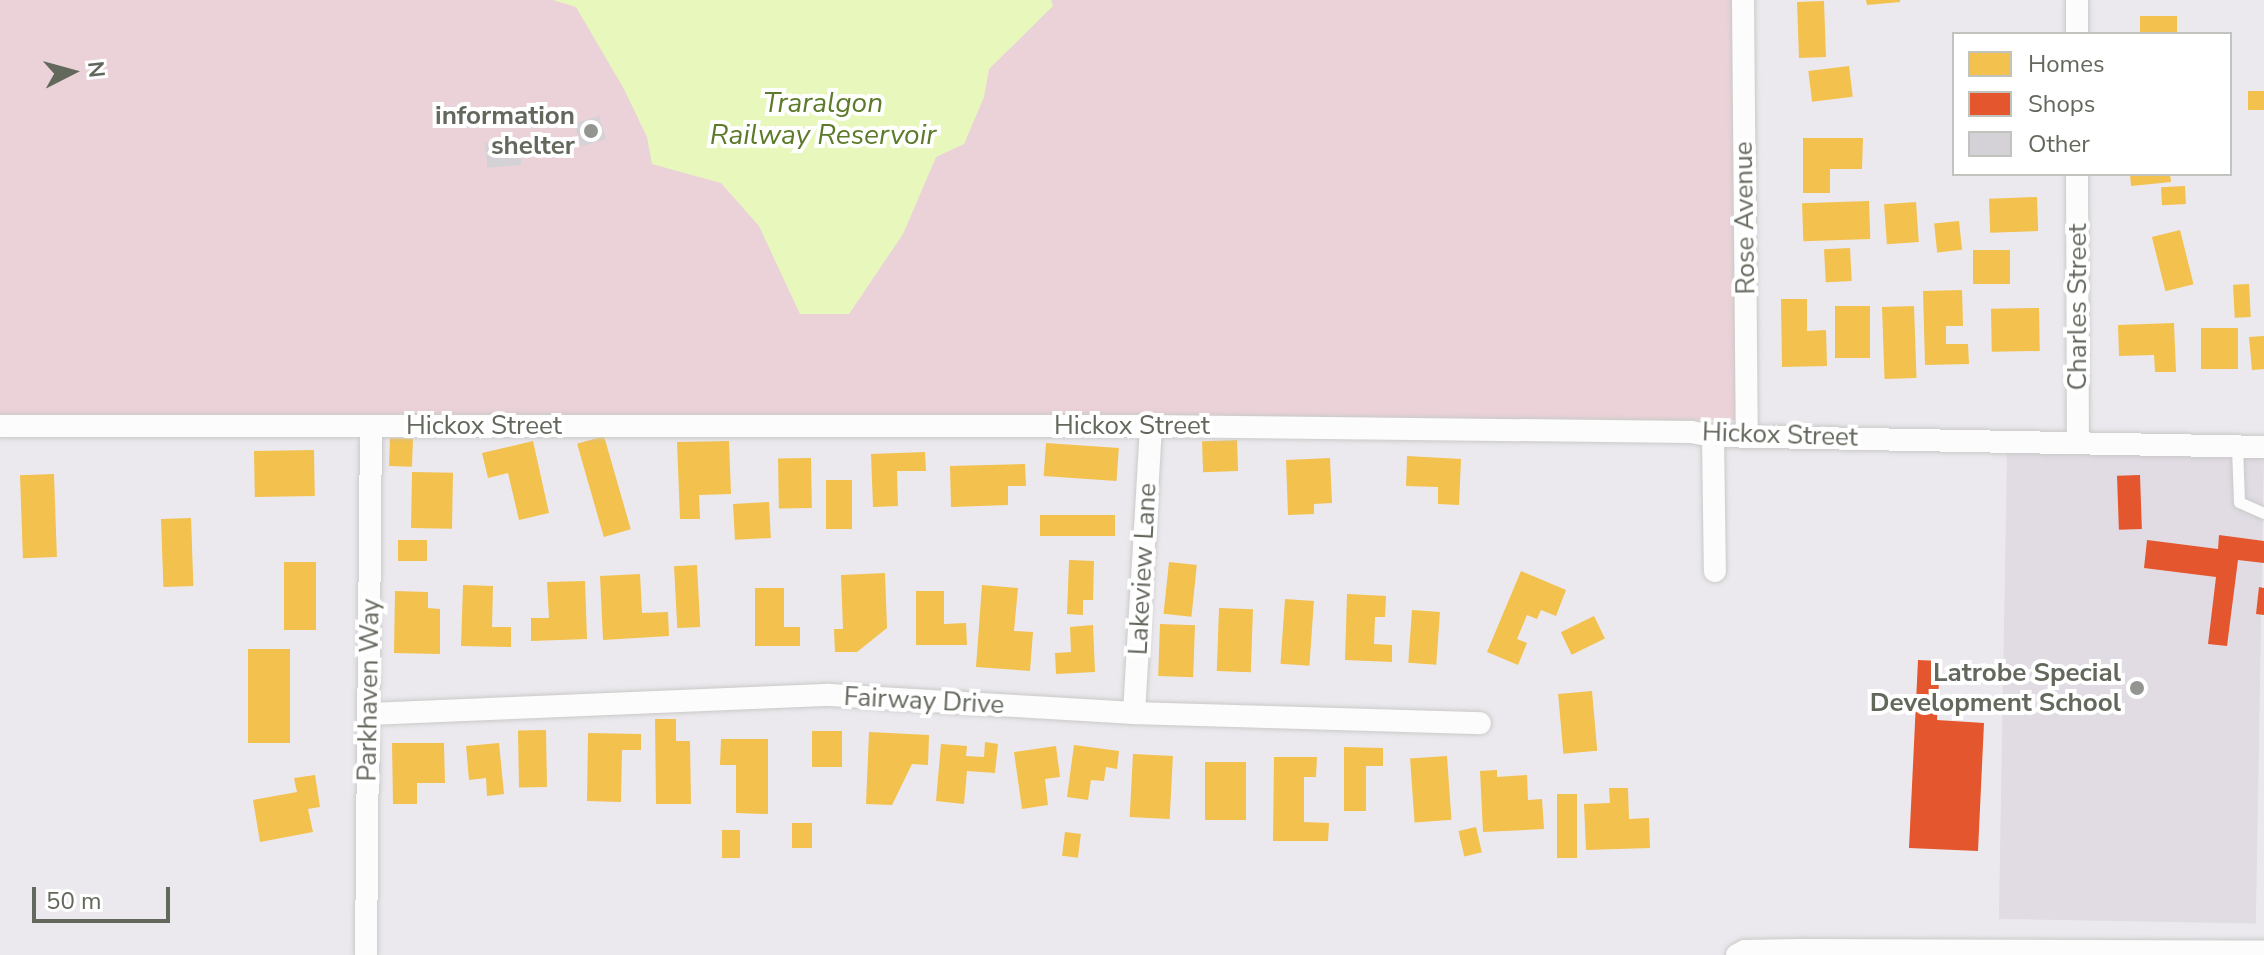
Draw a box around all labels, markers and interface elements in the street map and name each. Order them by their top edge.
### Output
north arrow [32,32,112,112]
legend [1952,32,2232,176]
text: Homes [2028,48,2104,80]
text: N [80,60,112,79]
water label: Traralgon Railway Reservoir [710,86,936,152]
text: Shops [2028,88,2095,120]
place label: information shelter [435,100,575,162]
marker: information shelter [582,122,600,140]
text: Other [2028,128,2090,160]
street label: Rose Avenue [1728,141,1762,295]
street label: Charles Street [2062,224,2094,390]
street label: Hickox Street [406,410,562,442]
street label: Hickox Street [1054,410,1210,442]
street label: Hickox Street [1702,417,1858,453]
street label: Lakeview Lane [1123,482,1163,656]
street label: Parkhaven Way [352,598,386,782]
place label: Latrobe Special Development School [1870,657,2121,718]
marker: Latrobe Special Development School [2128,679,2146,697]
street label: Fairway Drive [843,681,1005,721]
scale bar [36,871,174,921]
text: 50 m [46,885,102,917]

